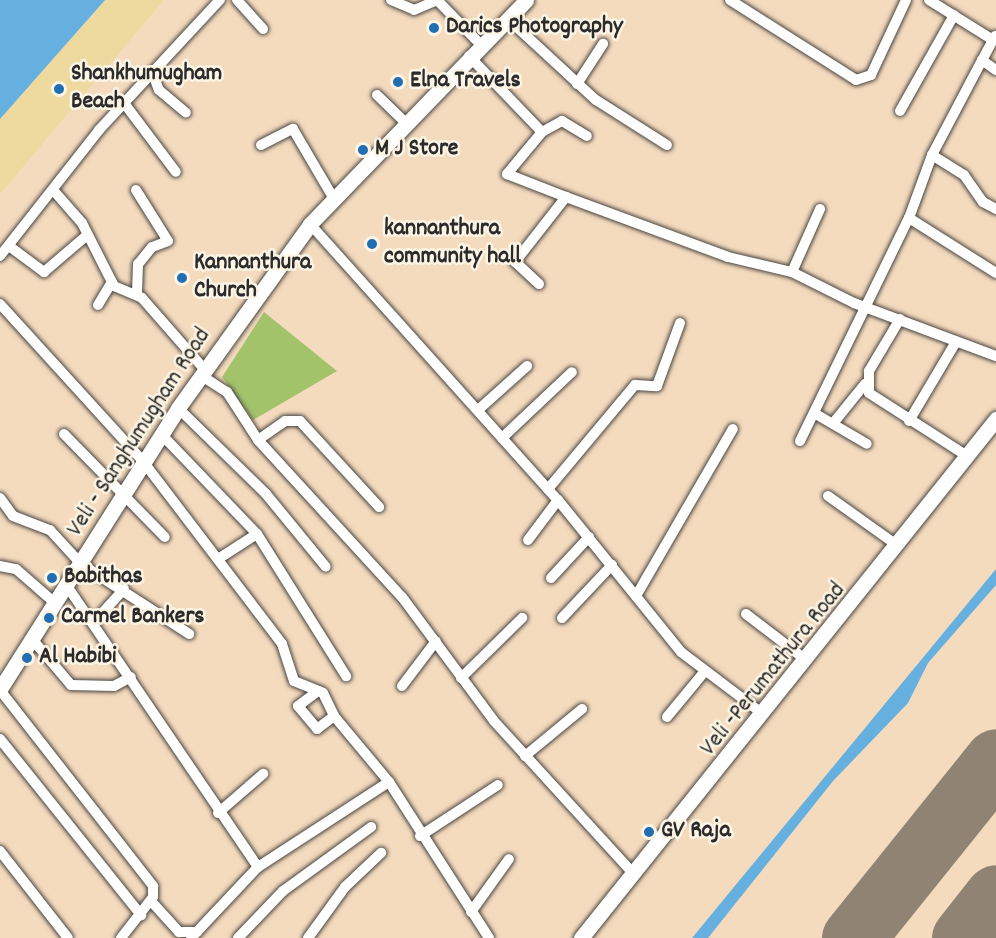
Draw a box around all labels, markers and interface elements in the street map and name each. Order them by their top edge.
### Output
place label: Darics Photography [446,14,623,42]
marker: Darics Photography [427,21,441,35]
place label: Shankhumugham Beach [71,61,222,117]
place label: Elna Travels [410,68,521,96]
marker: Elna Travels [391,75,405,89]
marker: Shankhumugham Beach [52,82,66,96]
place label: M J Store [375,136,458,164]
marker: M J Store [356,143,370,157]
place label: kannanthura community hall [384,216,521,272]
marker: kannanthura community hall [365,237,379,251]
place label: Kannanthura Church [194,250,311,306]
marker: Kannanthura Church [175,271,189,285]
street label: Veli - Sanghumugham Road [62,323,218,543]
place label: Babithas [64,564,143,592]
marker: Babithas [45,571,59,585]
street label: Veli -Perumathura Road [695,577,853,763]
place label: Carmel Bankers [61,604,204,632]
marker: Carmel Bankers [42,611,56,625]
place label: Al Habibi [39,644,116,672]
marker: Al Habibi [20,651,34,665]
place label: GV Raja [661,818,731,846]
marker: GV Raja [642,825,656,839]

